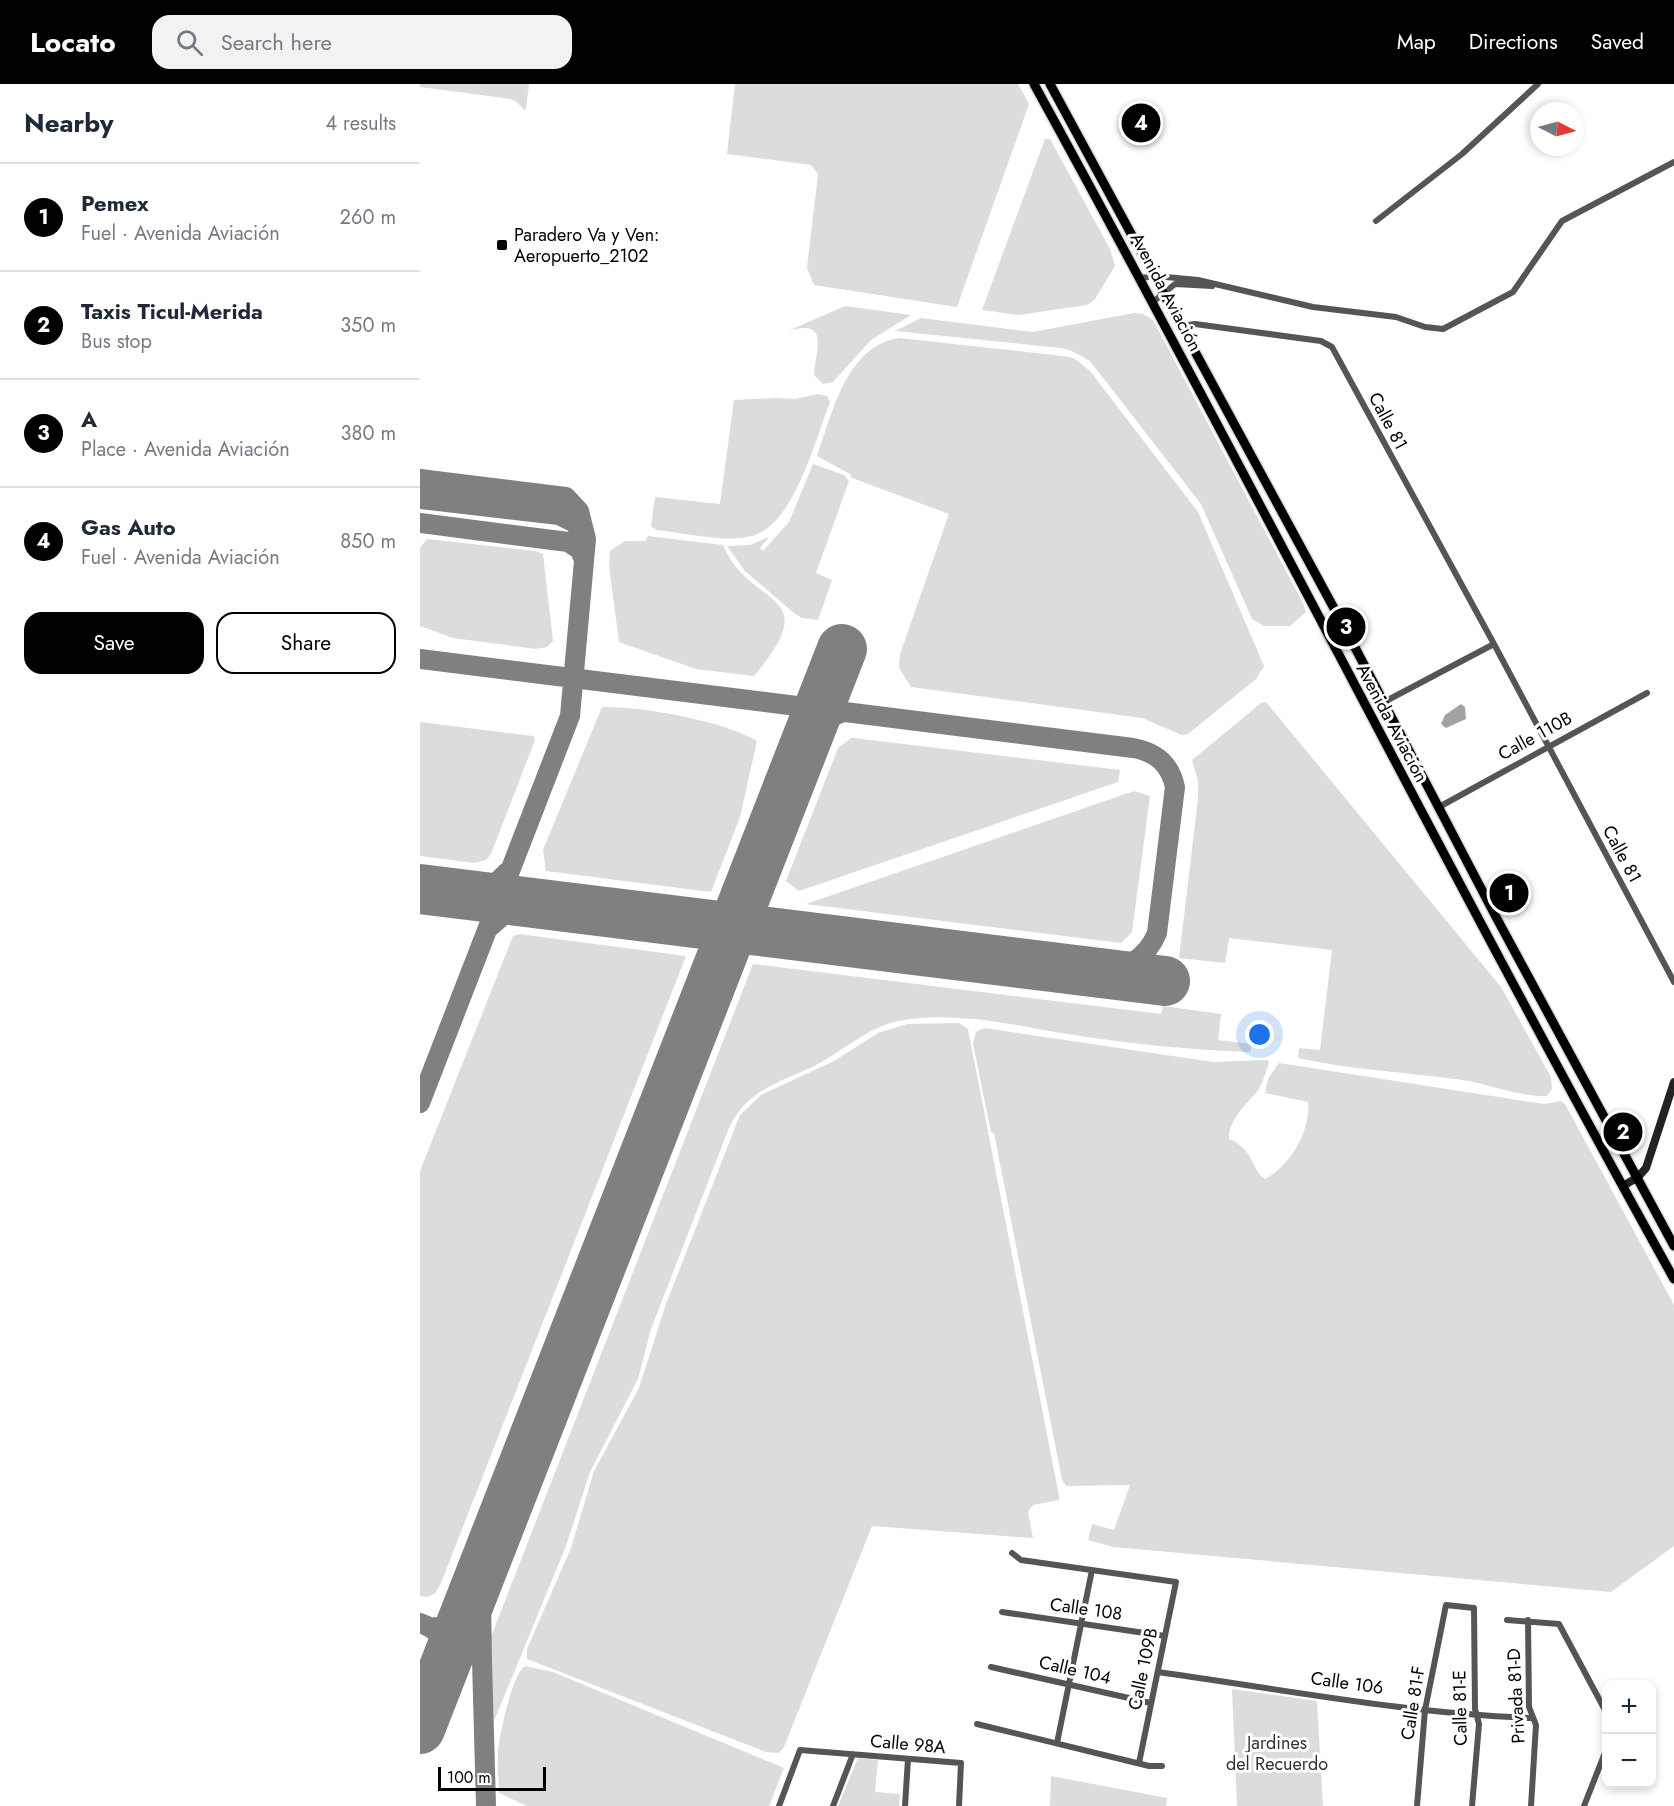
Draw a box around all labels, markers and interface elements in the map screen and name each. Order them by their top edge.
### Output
search box [152,15,572,69]
text: Locato [30,22,116,63]
icon: search [173,26,206,59]
text: Search here [221,26,332,58]
text: Map [1397,27,1436,57]
text: Directions [1469,27,1558,57]
text: Saved [1591,27,1644,57]
pin: 4 [1122,100,1160,146]
north arrow [1530,102,1584,156]
text: Nearby [24,104,113,142]
text: 4 results [325,109,396,138]
text: Pemex [81,187,149,219]
text: 1 [38,203,49,232]
text: 260 m [340,203,396,232]
text: Fuel · Avenida Aviación [81,219,280,248]
place label: Paradero Va y Ven: Aeropuerto_2102 [514,222,660,269]
street label: Avenida Aviación [1124,228,1208,356]
marker: Paradero Va y Ven: Aeropuerto_2102 [495,238,509,252]
text: Taxis Ticul-Merida [81,295,263,327]
text: 2 [37,311,50,340]
text: 350 m [340,311,396,340]
text: Bus stop [81,327,152,356]
street label: Calle 81 [1362,388,1414,454]
text: A [81,403,97,435]
text: 3 [37,419,50,448]
text: 380 m [341,419,396,448]
text: Place · Avenida Aviación [81,435,290,464]
text: Gas Auto [81,511,176,543]
text: 4 [37,527,50,556]
text: 850 m [340,527,396,556]
text: Fuel · Avenida Aviación [81,543,280,572]
pin: 3 [1326,604,1366,650]
button: Save [24,612,204,674]
button: Share [216,612,396,674]
street label: Avenida Aviación [1350,659,1434,787]
street label: Calle 110B [1493,705,1577,767]
street label: Calle 81 [1596,821,1648,887]
pin: 1 [1490,870,1528,916]
your location [1245,1020,1274,1049]
pin: 2 [1604,1110,1642,1154]
street label: Calle 108 [1048,1591,1124,1627]
street label: Calle 109B [1122,1626,1164,1712]
street label: Privada 81-D [1501,1648,1531,1744]
street label: Calle 104 [1036,1649,1114,1691]
street label: Calle 81-F [1394,1664,1432,1742]
street label: Calle 106 [1309,1665,1385,1701]
street label: Calle 81-E [1446,1670,1474,1746]
map controls [1602,1680,1656,1788]
button: + [1602,1680,1656,1734]
street label: Calle 98A [869,1728,947,1760]
park label: Jardines del Recuerdo [1226,1730,1328,1777]
button: − [1602,1734,1656,1788]
scale bar [438,1764,546,1792]
text: 100 m [447,1766,491,1789]

